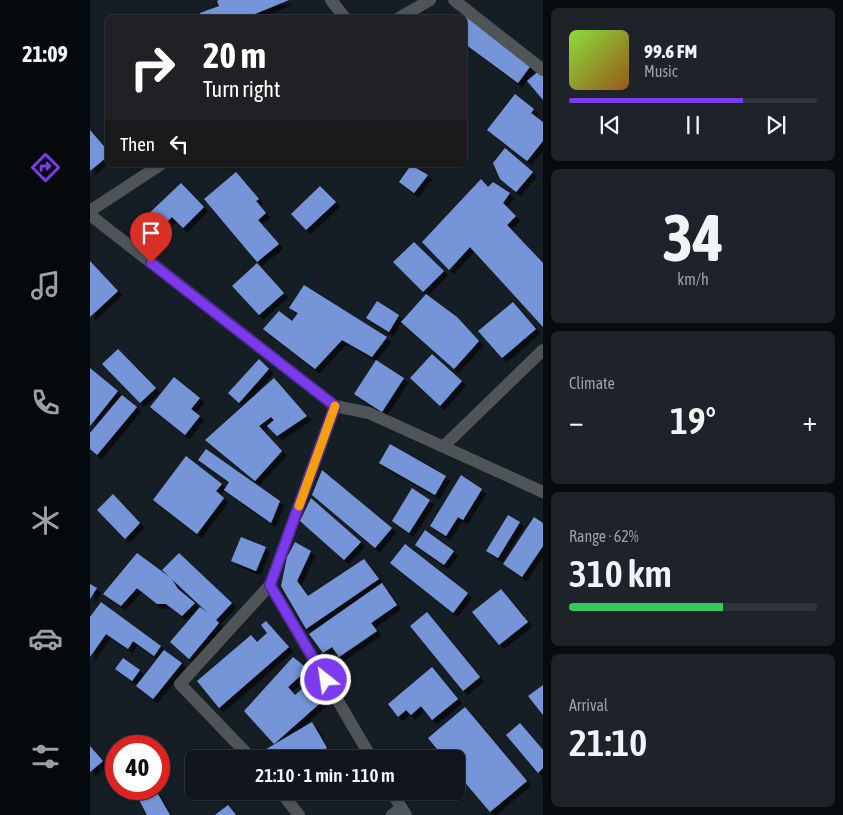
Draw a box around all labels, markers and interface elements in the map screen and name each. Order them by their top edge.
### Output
icon: right [120,35,185,100]
text: 20 m [203,35,266,75]
text: 99.6 FM [644,40,697,62]
text: 21:09 [22,41,68,67]
text: Music [644,62,678,80]
text: Turn right [203,76,280,102]
icon: previous [596,111,624,139]
icon: pause [679,111,707,139]
icon: next [762,111,790,139]
icon: left [165,130,193,158]
text: Then [120,133,155,155]
icon: directions [28,150,63,185]
text: 34 [662,200,724,275]
pin [130,212,172,263]
icon: arrive [137,219,165,247]
icon: music [28,268,63,303]
text: km/h [677,270,709,288]
text: Climate [569,374,615,392]
icon: phone [28,385,63,420]
text: 19° [670,399,716,442]
text: − [569,405,584,437]
text: + [802,405,817,437]
icon: climate [28,503,63,538]
text: Range · 62% [569,527,639,545]
text: 310 km [569,552,672,595]
icon: car [28,621,63,656]
position arrow [299,653,351,705]
text: Arrival [569,696,608,714]
text: 21:10 [569,721,647,764]
speed limit sign: 40 [105,735,170,800]
icon: filters [28,739,63,774]
text: 21:10 · 1 min · 110 m [255,764,395,786]

